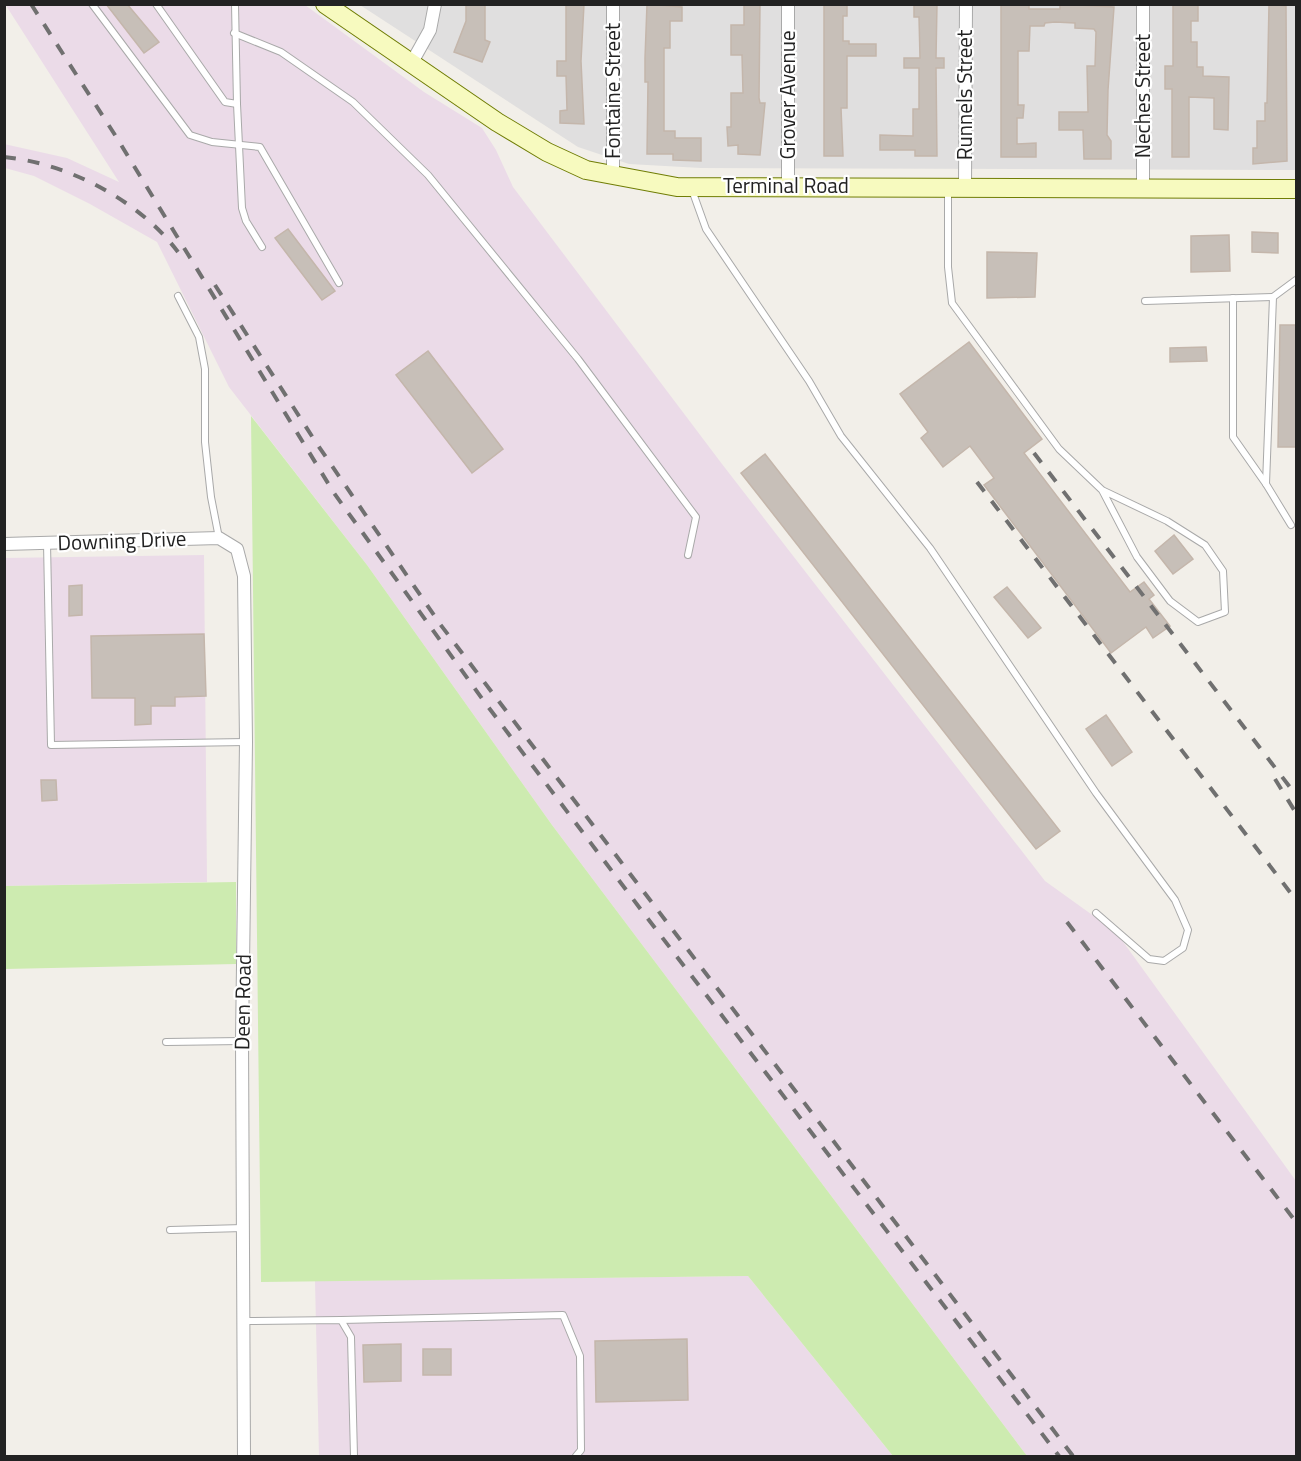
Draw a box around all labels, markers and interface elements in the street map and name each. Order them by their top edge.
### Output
street label: Fontaine Street [596,22,628,159]
street label: Runnels Street [948,29,980,160]
street label: Grover Avenue [771,31,803,159]
street label: Neches Street [1126,33,1158,158]
street label: Terminal Road [723,169,849,201]
street label: Downing Drive [57,522,187,558]
street label: Deen Road [225,954,259,1050]

